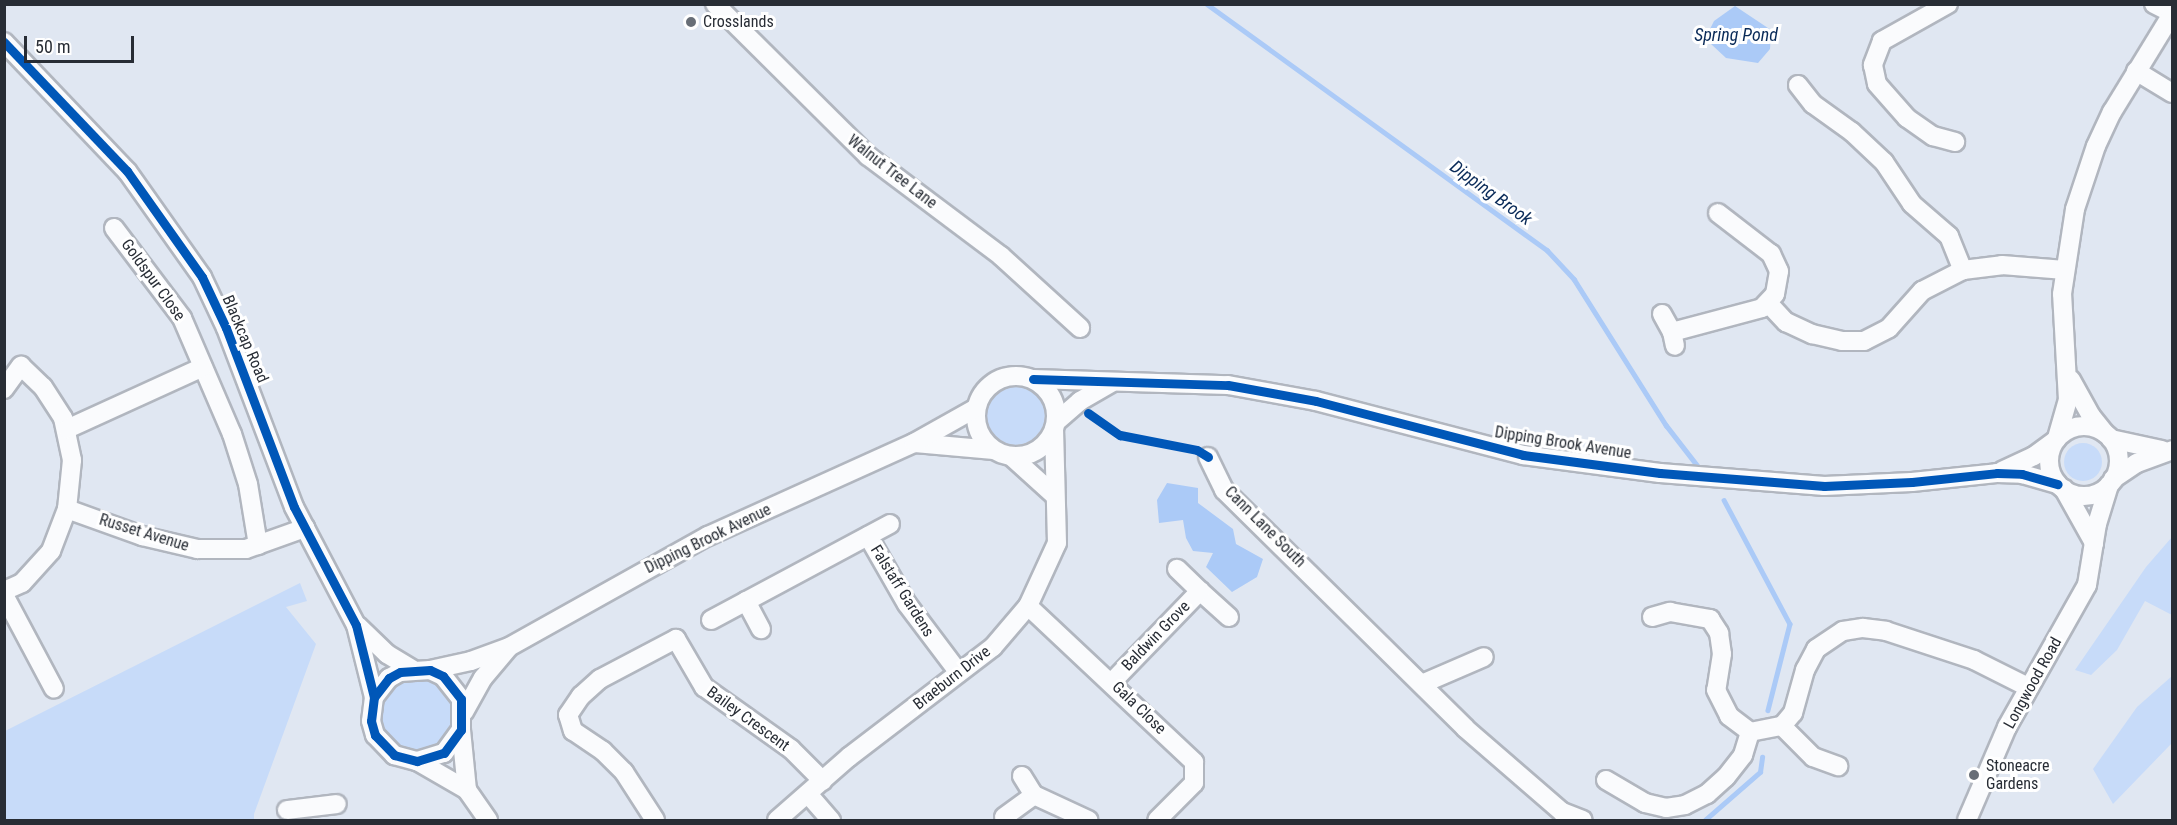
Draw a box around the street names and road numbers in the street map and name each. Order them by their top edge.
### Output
street label: Walnut Tree Lane [843,131,941,213]
street label: Goldspur Close [117,235,189,325]
street label: Blackcap Road [218,292,272,386]
street label: Dipping Brook Avenue [1493,423,1633,463]
street label: Cann Lane South [1221,483,1309,571]
street label: Dipping Brook Avenue [642,500,774,578]
street label: Russet Avenue [97,510,191,556]
street label: Falstaff Gardens [866,542,938,640]
street label: Baldwin Grove [1118,597,1194,675]
street label: Longwood Road [2000,634,2066,732]
street label: Braeburn Drive [910,642,994,714]
street label: Gala Close [1108,678,1170,738]
street label: Bailey Crescent [703,683,793,755]

